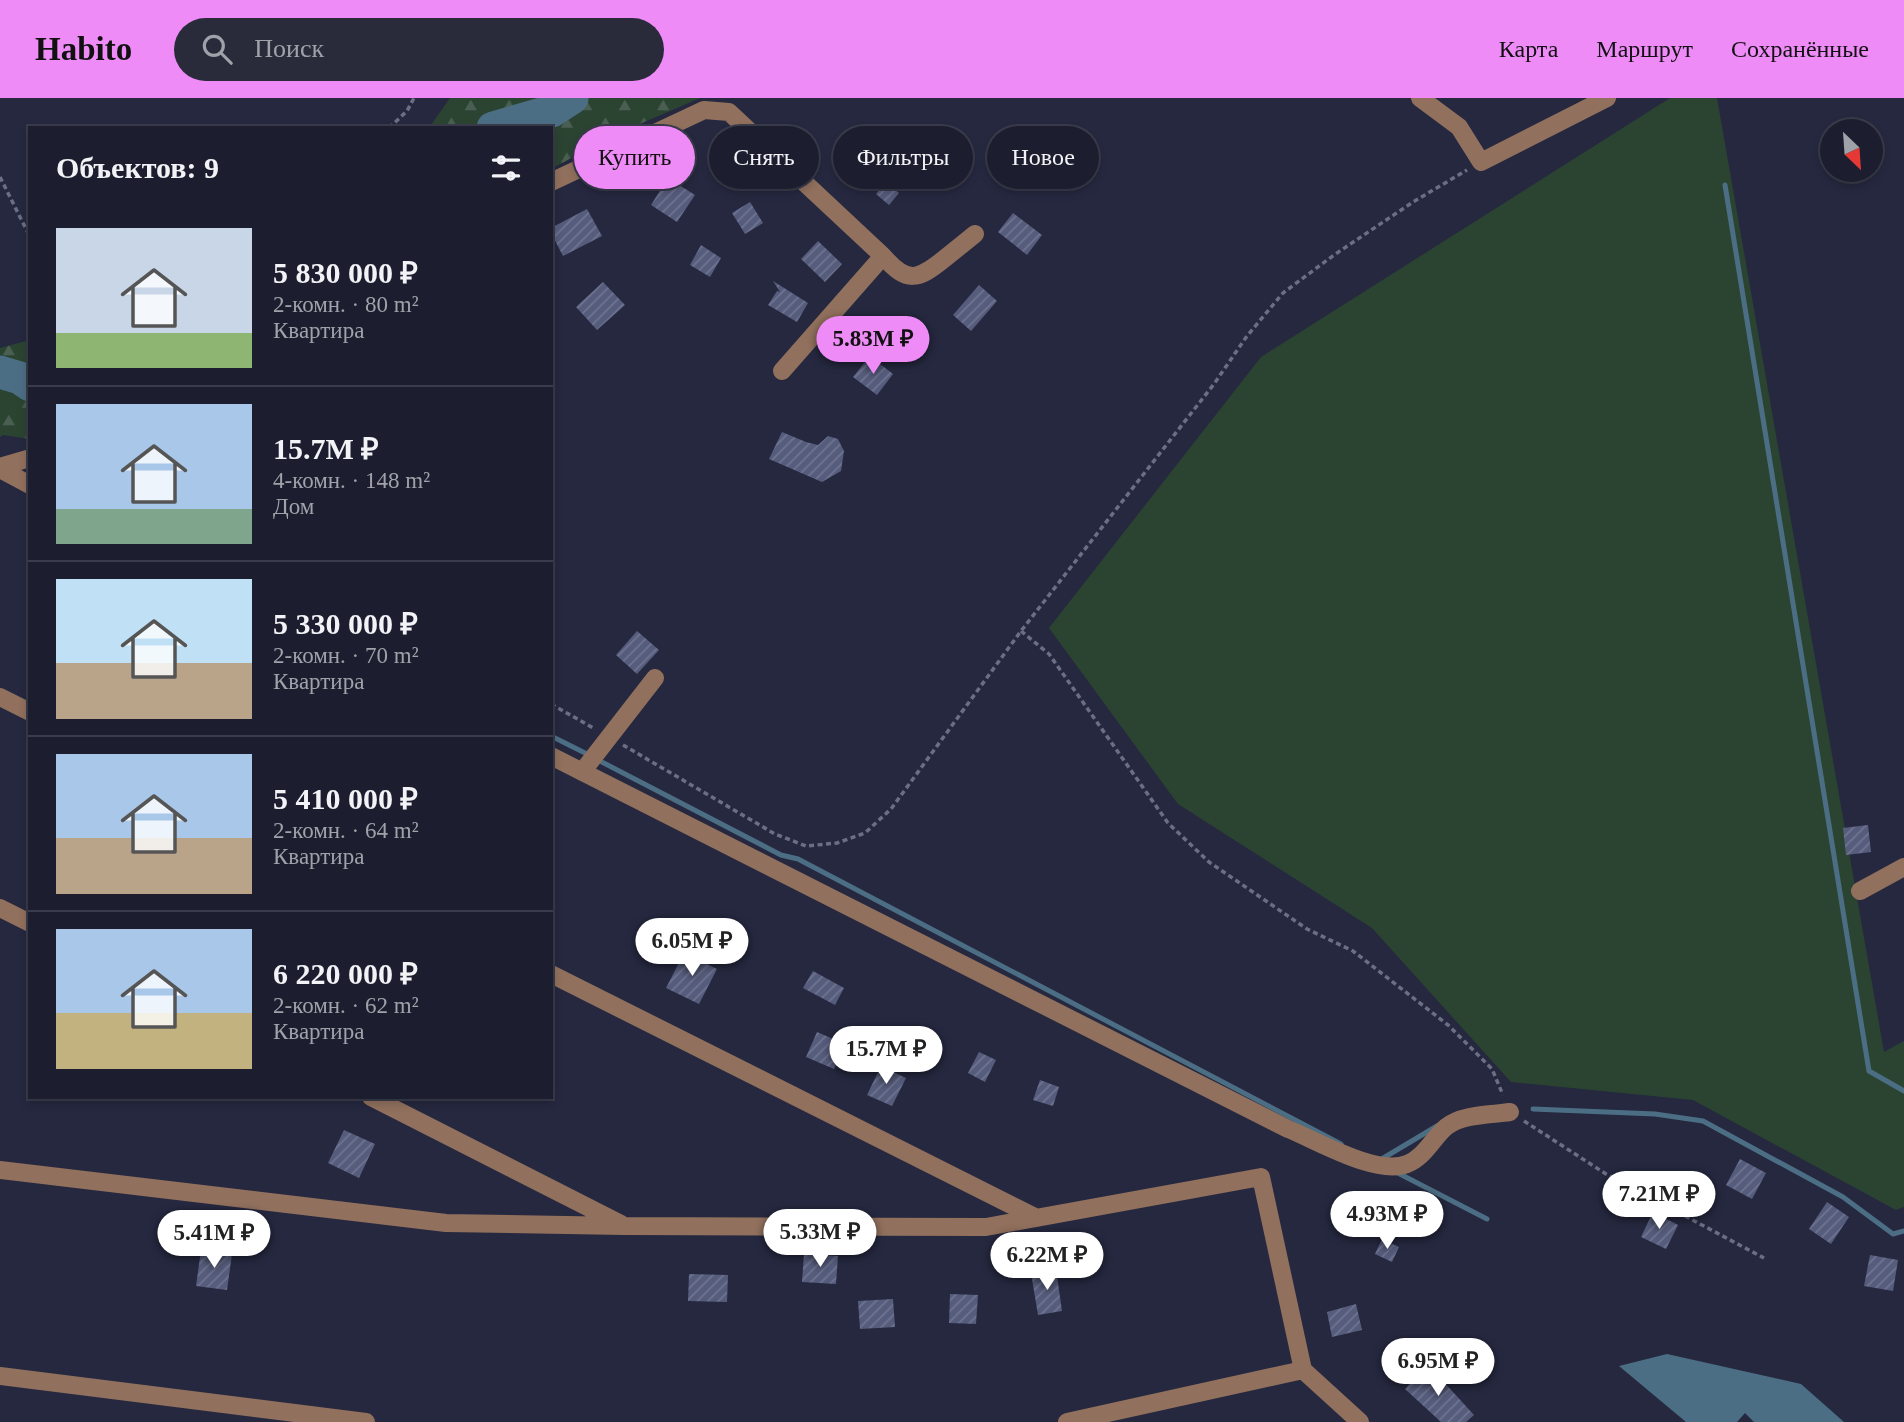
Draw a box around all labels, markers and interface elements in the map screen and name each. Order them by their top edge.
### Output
search box [174,18,664,81]
icon: search [198,30,236,68]
text: Habito [35,31,132,67]
text: Поиск [254,34,324,63]
text: Карта [1499,36,1558,62]
text: Маршрут [1596,36,1693,62]
text: Сохранённые [1731,36,1869,62]
north arrow [1820,119,1883,182]
map controls [1820,119,1883,182]
chip: Купить [574,126,695,189]
chip: Снять [709,126,819,189]
chip: Фильтры [833,126,973,189]
chip: Новое [987,126,1099,189]
icon: filters [487,149,525,187]
text: Объектов: 9 [56,151,219,184]
icon: home [112,256,196,340]
text: 5 830 000 ₽ [273,256,418,289]
text: 2-комн. · 80 m² [273,292,419,317]
pin: 5.83M ₽ [808,316,938,376]
text: Квартира [273,318,364,343]
text: 5.83M ₽ [832,326,914,351]
icon: home [112,432,196,516]
text: 15.7M ₽ [273,432,379,465]
text: 4-комн. · 148 m² [273,468,430,493]
text: Дом [273,494,314,519]
icon: home [112,607,196,691]
text: 5 330 000 ₽ [273,607,418,640]
text: 2-комн. · 70 m² [273,643,419,668]
text: Квартира [273,669,364,694]
icon: home [112,782,196,866]
text: 5 410 000 ₽ [273,782,418,815]
text: 2-комн. · 64 m² [273,818,419,843]
text: Квартира [273,844,364,869]
pin: 6.05M ₽ [627,918,757,978]
text: 6.05M ₽ [651,928,733,953]
icon: home [112,957,196,1041]
text: 6 220 000 ₽ [273,957,418,990]
text: 2-комн. · 62 m² [273,993,419,1018]
text: Квартира [273,1019,364,1044]
pin: 15.7M ₽ [821,1026,951,1086]
text: 15.7M ₽ [845,1036,927,1061]
pin: 7.21M ₽ [1594,1172,1724,1231]
text: 7.21M ₽ [1618,1181,1700,1206]
pin: 4.93M ₽ [1322,1192,1452,1251]
text: 4.93M ₽ [1346,1201,1428,1226]
pin: 5.41M ₽ [149,1210,279,1270]
pin: 5.33M ₽ [755,1210,885,1269]
text: 5.33M ₽ [779,1219,861,1244]
text: 5.41M ₽ [173,1220,255,1245]
pin: 6.22M ₽ [982,1232,1112,1292]
text: 6.22M ₽ [1006,1242,1088,1267]
pin: 6.95M ₽ [1373,1338,1503,1398]
text: 6.95M ₽ [1397,1348,1479,1373]

